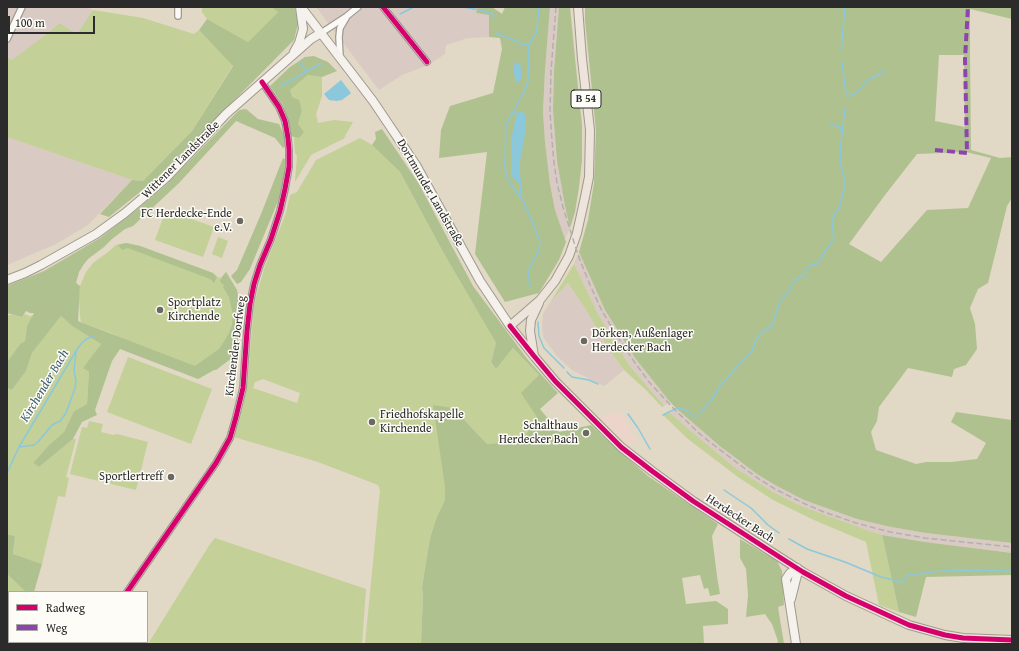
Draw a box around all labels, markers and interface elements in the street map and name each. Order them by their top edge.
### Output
scale bar [10,8,97,34]
text: 100 m [15,14,45,31]
road number: B 54 [571,90,601,108]
street label: Wittener Landstraße [139,118,223,202]
street label: Dortmunder Landstraße [393,137,467,249]
place label: FC Herdecke-Ende e.V. [141,207,232,235]
marker: FC Herdecke-Ende e.V. [235,216,245,226]
street label: Kirchender Dorfweg [223,295,249,397]
place label: Sportplatz Kirchende [168,296,221,324]
marker: Sportplatz Kirchende [155,305,165,315]
place label: Dörken, Außenlager Herdecker Bach [592,327,693,355]
marker: Dörken, Außenlager Herdecker Bach [579,336,589,346]
water label: Kirchender Bach [17,347,73,425]
place label: Friedhofskapelle Kirchende [380,408,464,436]
marker: Friedhofskapelle Kirchende [367,417,377,427]
place label: Schalthaus Herdecker Bach [499,419,578,447]
marker: Schalthaus Herdecker Bach [581,428,591,438]
place label: Sportlertreff [99,470,163,484]
marker: Sportlertreff [166,472,176,482]
street label: Herdecker Bach [703,491,777,547]
legend [8,591,148,643]
text: Radweg [46,599,85,616]
text: Weg [46,619,67,636]

